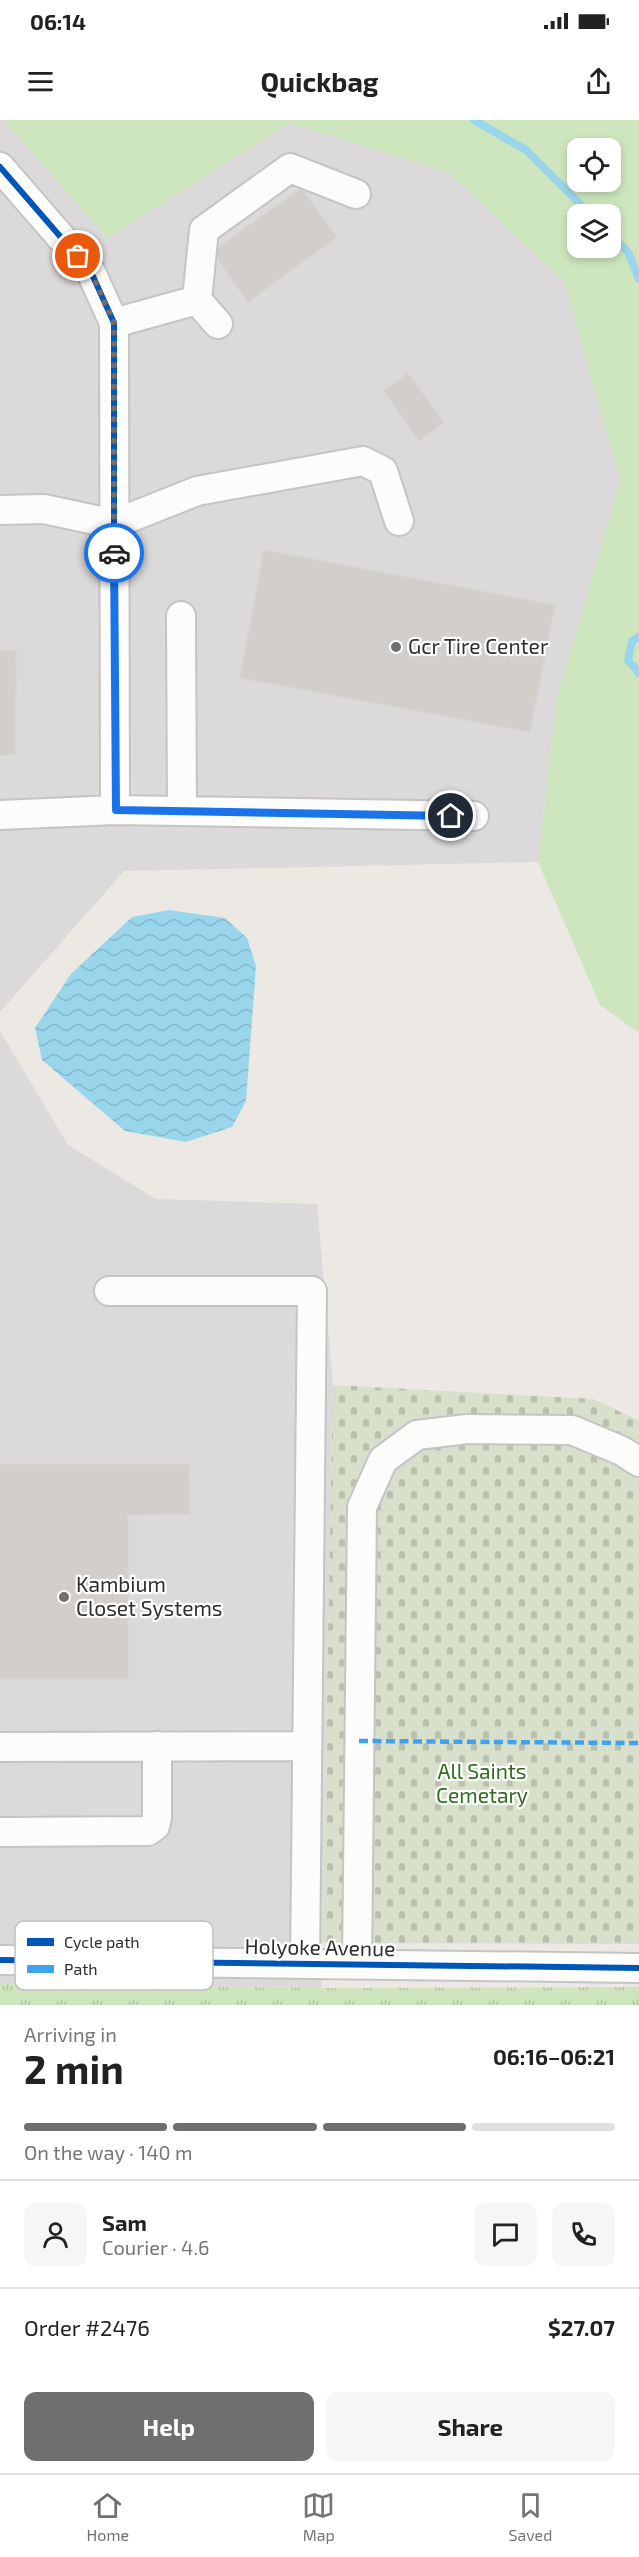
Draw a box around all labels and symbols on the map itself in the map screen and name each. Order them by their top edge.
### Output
pin [52,230,103,281]
courier [84,523,144,583]
place label: Gcr Tire Center [408,633,549,658]
marker: Gcr Tire Center [389,640,403,654]
pin [425,790,476,841]
place label: Kambium Closet Systems [76,1571,223,1620]
marker: Kambium Closet Systems [57,1590,71,1604]
park label: All Saints Cemetary [436,1758,528,1807]
legend [15,1921,213,1990]
text: Cycle path [64,1932,140,1951]
street label: Holyoke Avenue [244,1933,396,1960]
text: Path [64,1959,98,1978]

